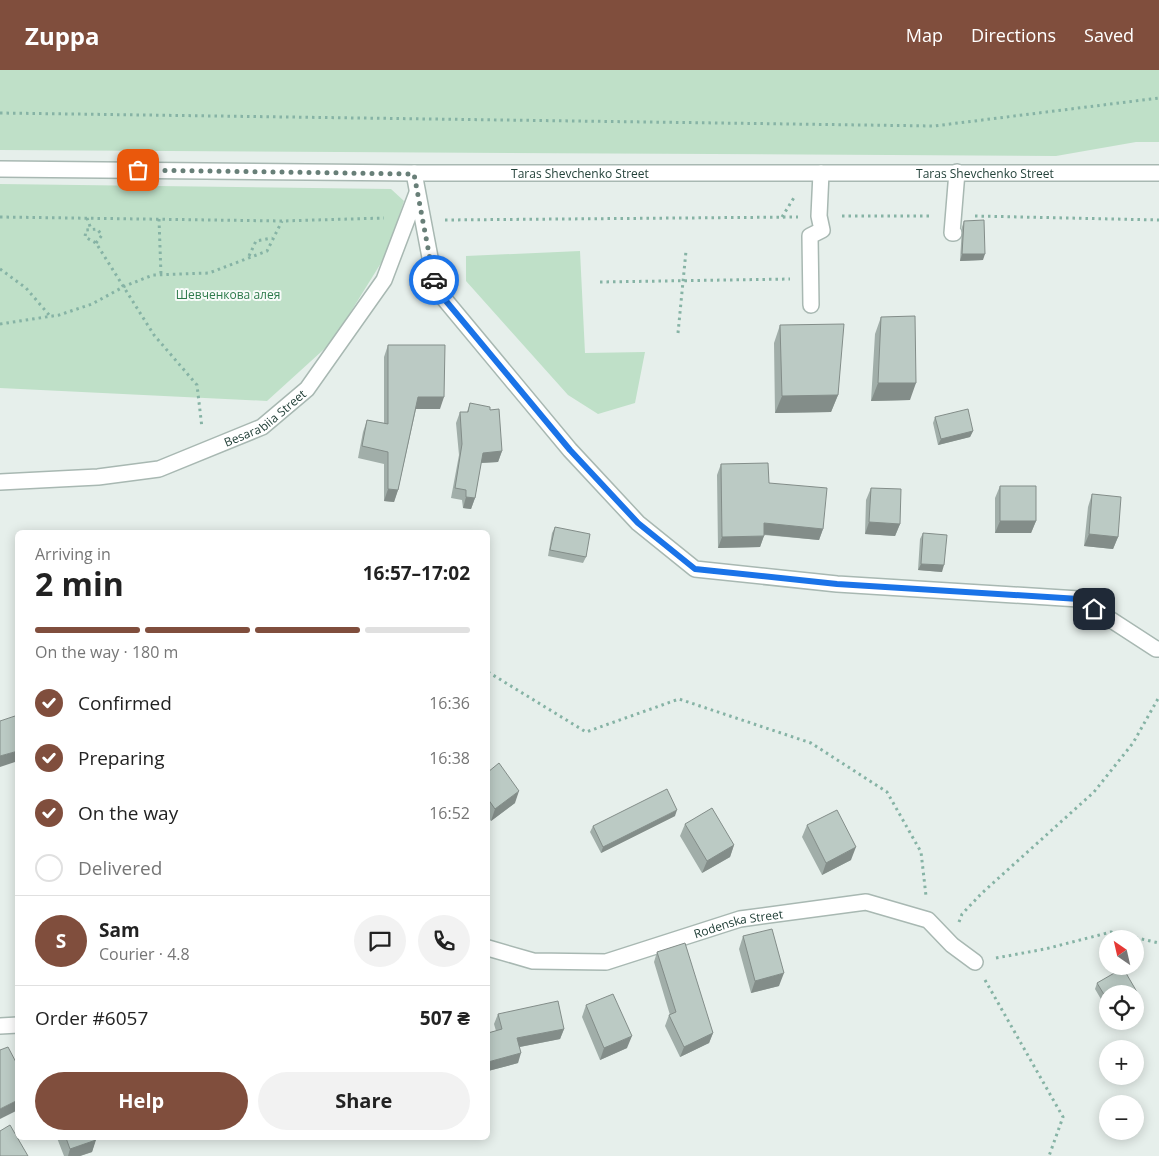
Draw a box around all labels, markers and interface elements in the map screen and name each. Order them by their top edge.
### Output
text: Zuppa [25,19,100,52]
text: Map [906,23,943,47]
text: Directions [971,23,1056,47]
text: Saved [1084,23,1134,47]
pin [117,149,159,191]
icon: bag [124,156,152,184]
street label: Taras Shevchenko Street [511,165,649,182]
street label: Taras Shevchenko Street [916,165,1054,182]
courier [409,255,459,305]
icon: car [420,266,448,294]
park label: Шевченкова алея [176,286,280,303]
street label: Besarabiia Street [221,385,309,450]
text: Arriving in [35,543,111,565]
text: 16:57–17:02 [363,560,470,586]
text: 2 min [35,562,124,605]
pin [1073,588,1115,630]
icon: home [1080,595,1108,623]
text: On the way · 180 m [35,641,178,663]
icon: check [35,689,63,717]
text: Confirmed [78,690,172,716]
text: 16:36 [429,692,470,714]
icon: check [35,744,63,772]
text: Preparing [78,745,165,771]
text: 16:38 [429,747,470,769]
icon: check [35,799,63,827]
text: On the way [78,800,178,826]
text: 16:52 [429,802,470,824]
text: Delivered [78,855,162,881]
street label: Rodenska Street [691,905,784,942]
button: chat [354,915,406,967]
button: phone [418,915,470,967]
text: Sam [99,917,140,943]
text: S [56,928,66,954]
north arrow [1099,930,1144,975]
map controls [1099,930,1144,1140]
text: Courier · 4.8 [99,943,190,965]
button: locate [1099,985,1144,1030]
text: Order #6057 [35,1005,148,1031]
text: 507 ₴ [420,1005,470,1031]
button: + [1099,1040,1144,1085]
button: Help [35,1072,248,1130]
button: Share [258,1072,470,1130]
button: − [1099,1095,1144,1140]

